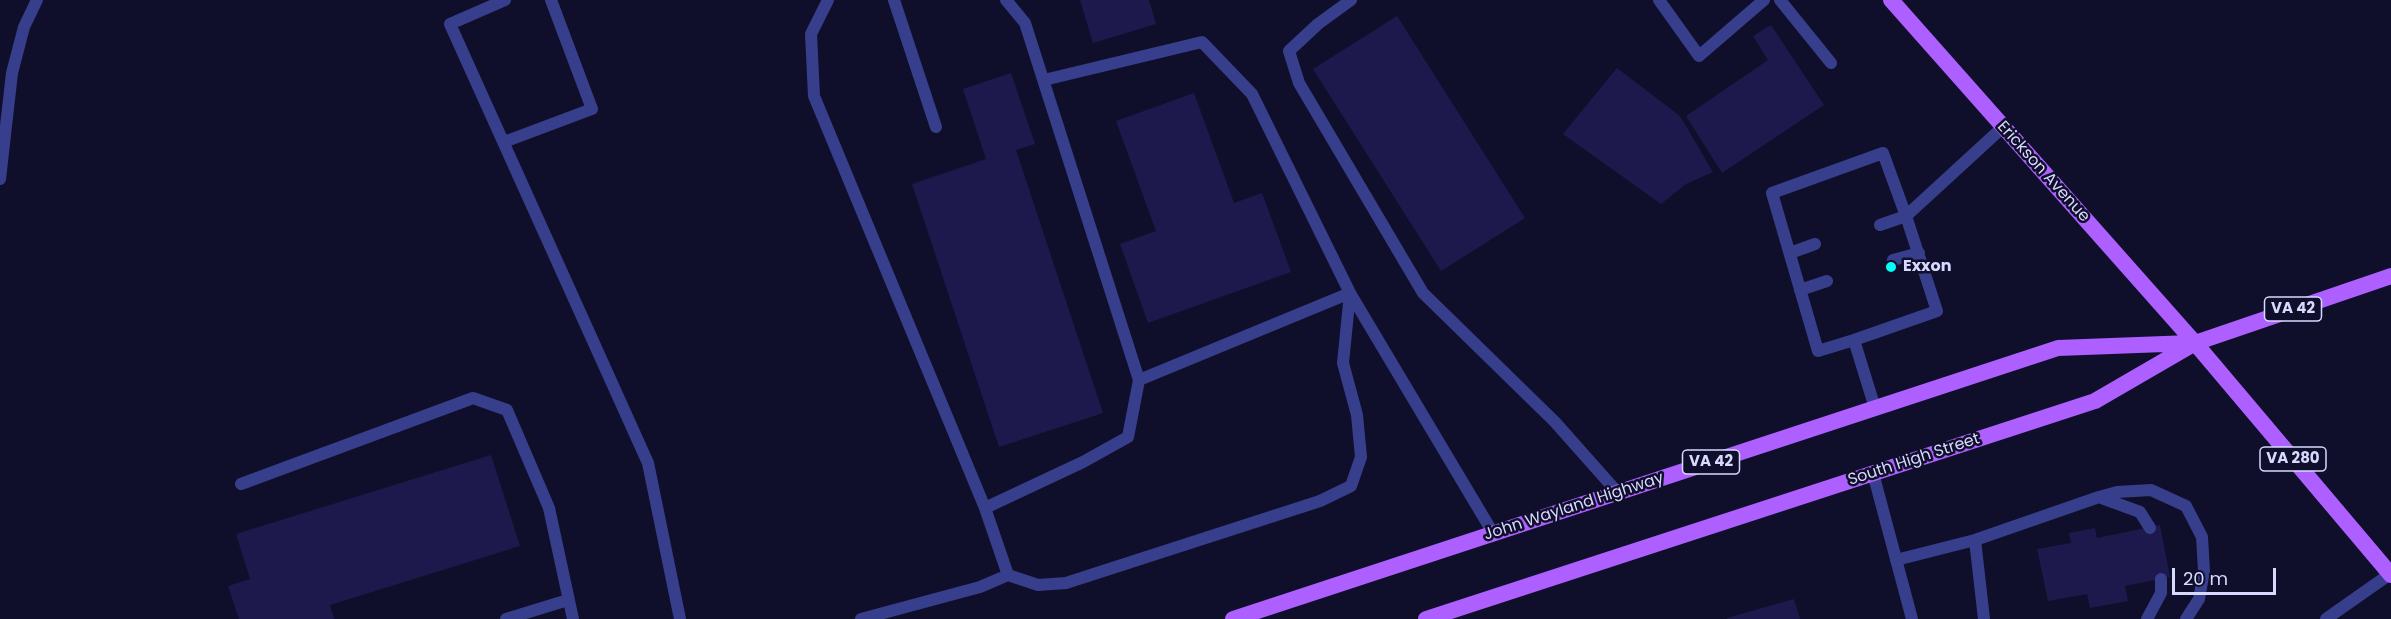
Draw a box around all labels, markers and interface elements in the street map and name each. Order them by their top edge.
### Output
street label: Erickson Avenue [1993,118,2093,226]
place label: Exxon [1903,257,1951,277]
marker: Exxon [1884,260,1898,274]
road number: VA 42 [2264,297,2322,321]
street label: South High Street [1846,430,1982,490]
road number: VA 280 [2260,447,2326,471]
road number: VA 42 [1682,450,1740,474]
street label: John Wayland Highway [1482,469,1666,545]
scale bar [2175,556,2278,594]
text: 20 m [2183,566,2228,591]

